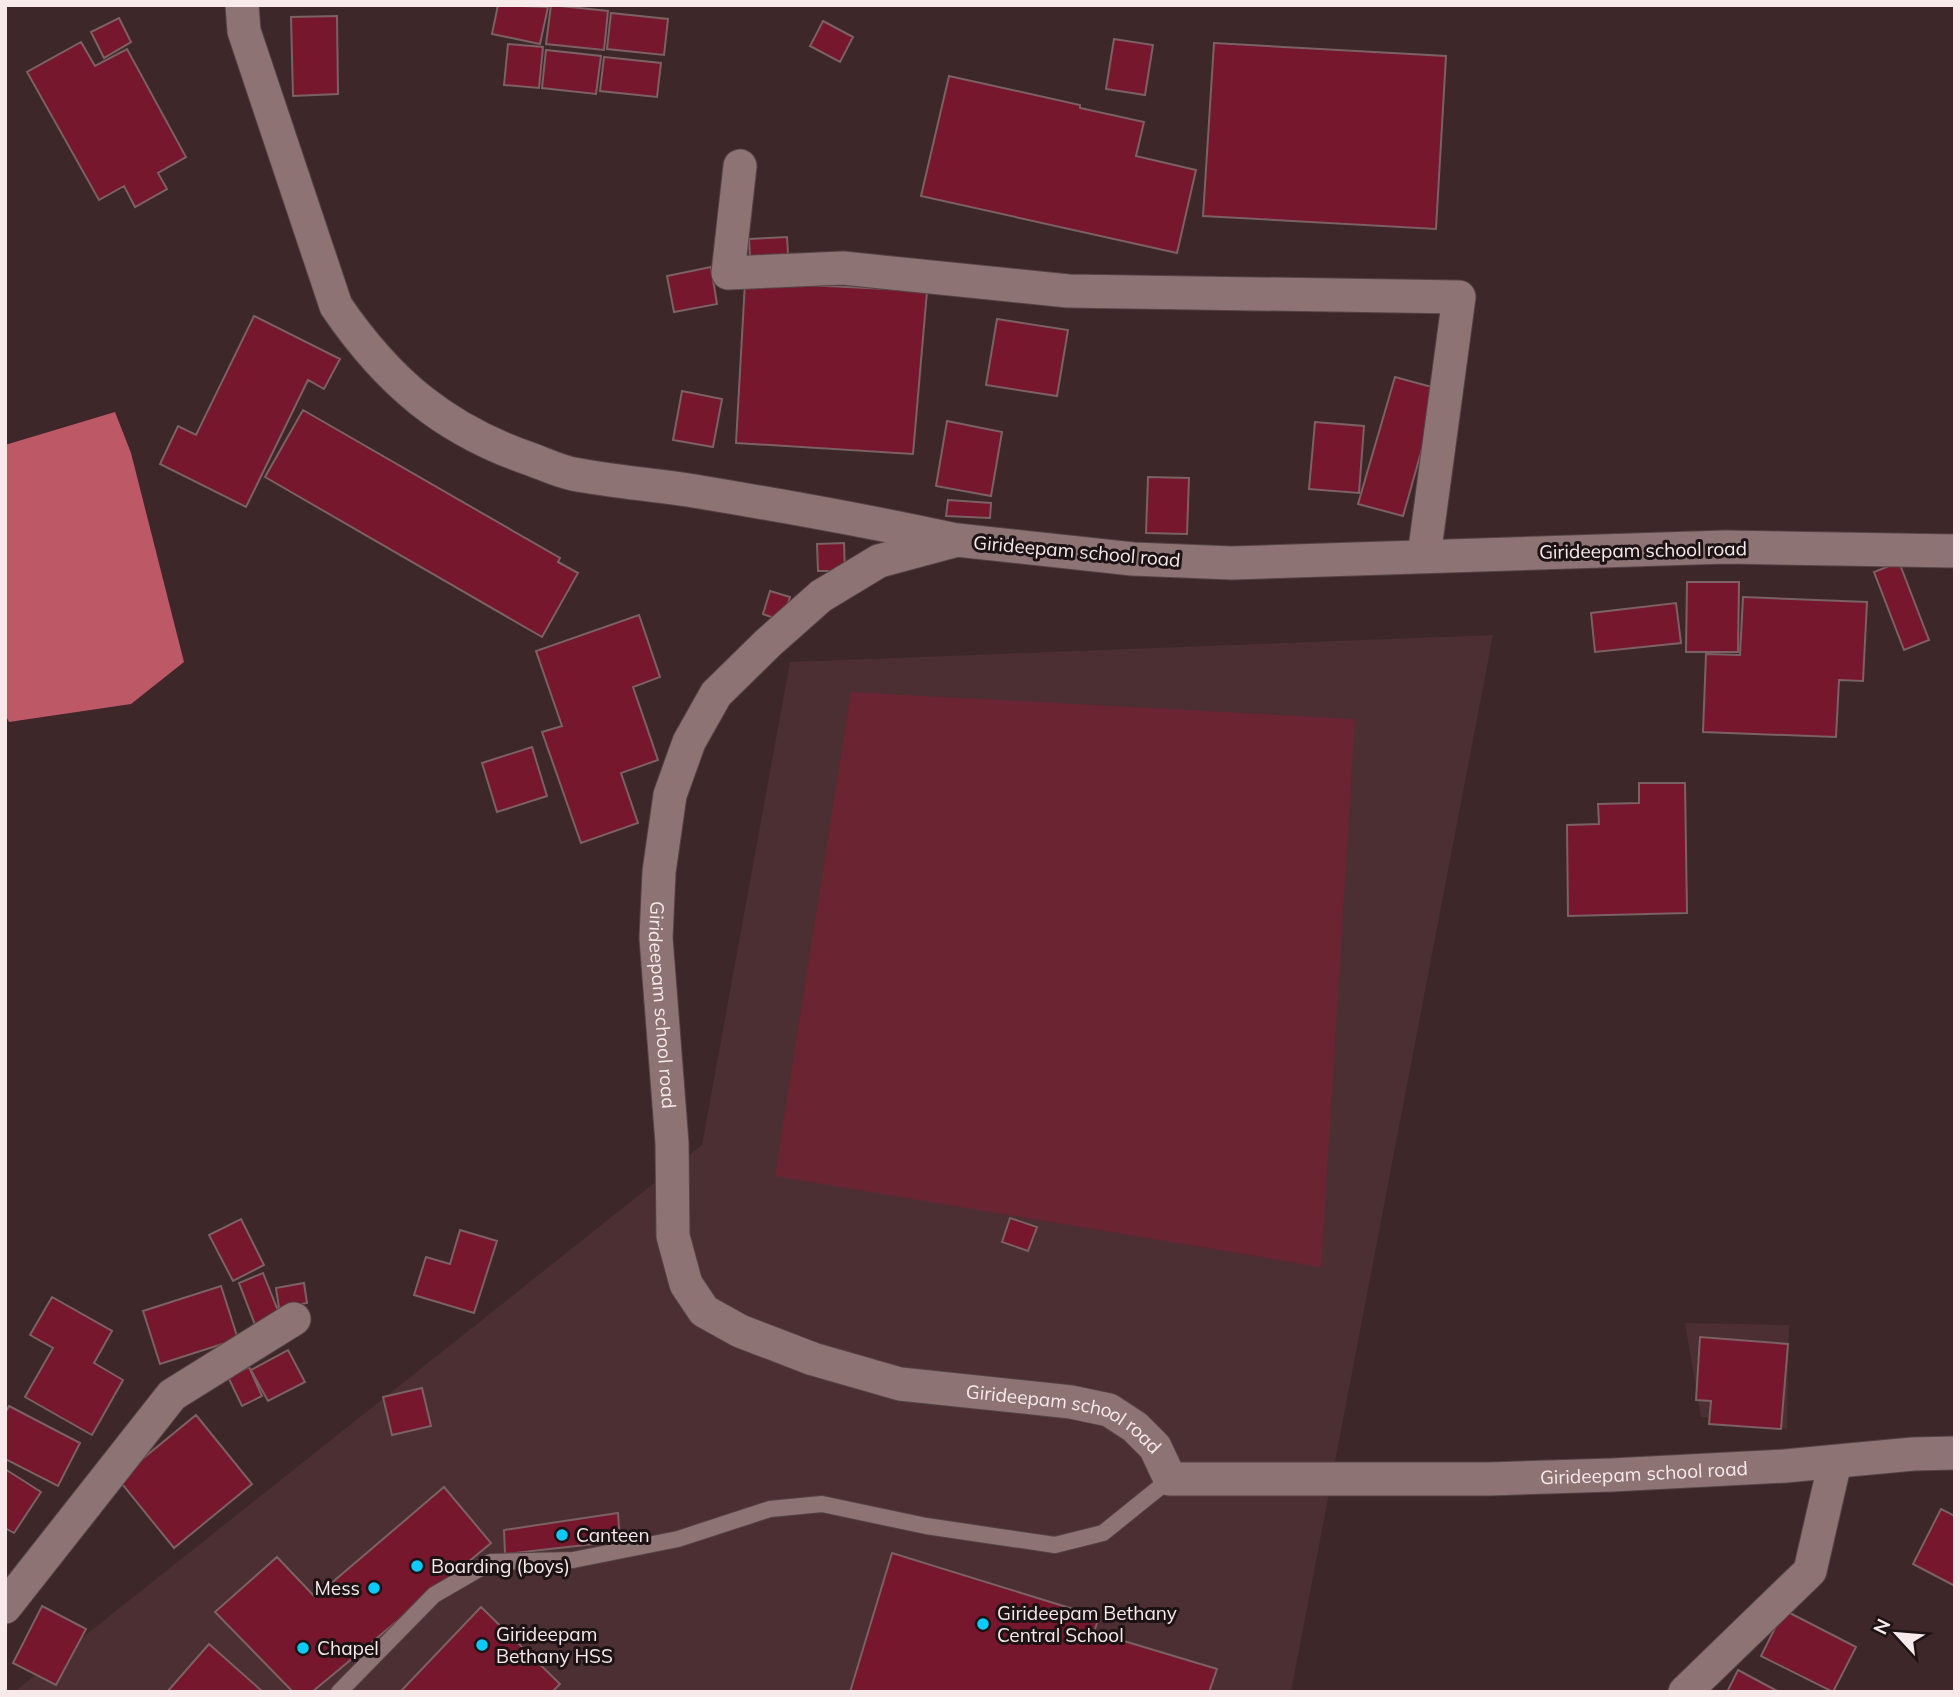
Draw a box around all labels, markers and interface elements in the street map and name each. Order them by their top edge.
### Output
street label: Girideepam school road [972,530,1182,572]
street label: Girideepam school road [1539,536,1747,564]
street label: Girideepam school road [644,901,681,1110]
street label: Girideepam school road [965,1379,1167,1459]
street label: Girideepam school road [1540,1456,1748,1489]
place label: Canteen [576,1523,650,1547]
marker: Canteen [554,1527,570,1543]
place label: Boarding (boys) [431,1554,570,1578]
marker: Boarding (boys) [409,1558,425,1574]
place label: Mess [315,1576,360,1600]
marker: Mess [366,1580,382,1596]
north arrow [1862,1599,1932,1669]
place label: Girideepam Bethany Central School [997,1601,1177,1647]
text: N [1868,1615,1896,1638]
marker: Girideepam Bethany Central School [975,1616,991,1632]
place label: Girideepam Bethany HSS [496,1622,613,1668]
place label: Chapel [317,1636,379,1660]
marker: Girideepam Bethany HSS [474,1637,490,1653]
marker: Chapel [295,1640,311,1656]

